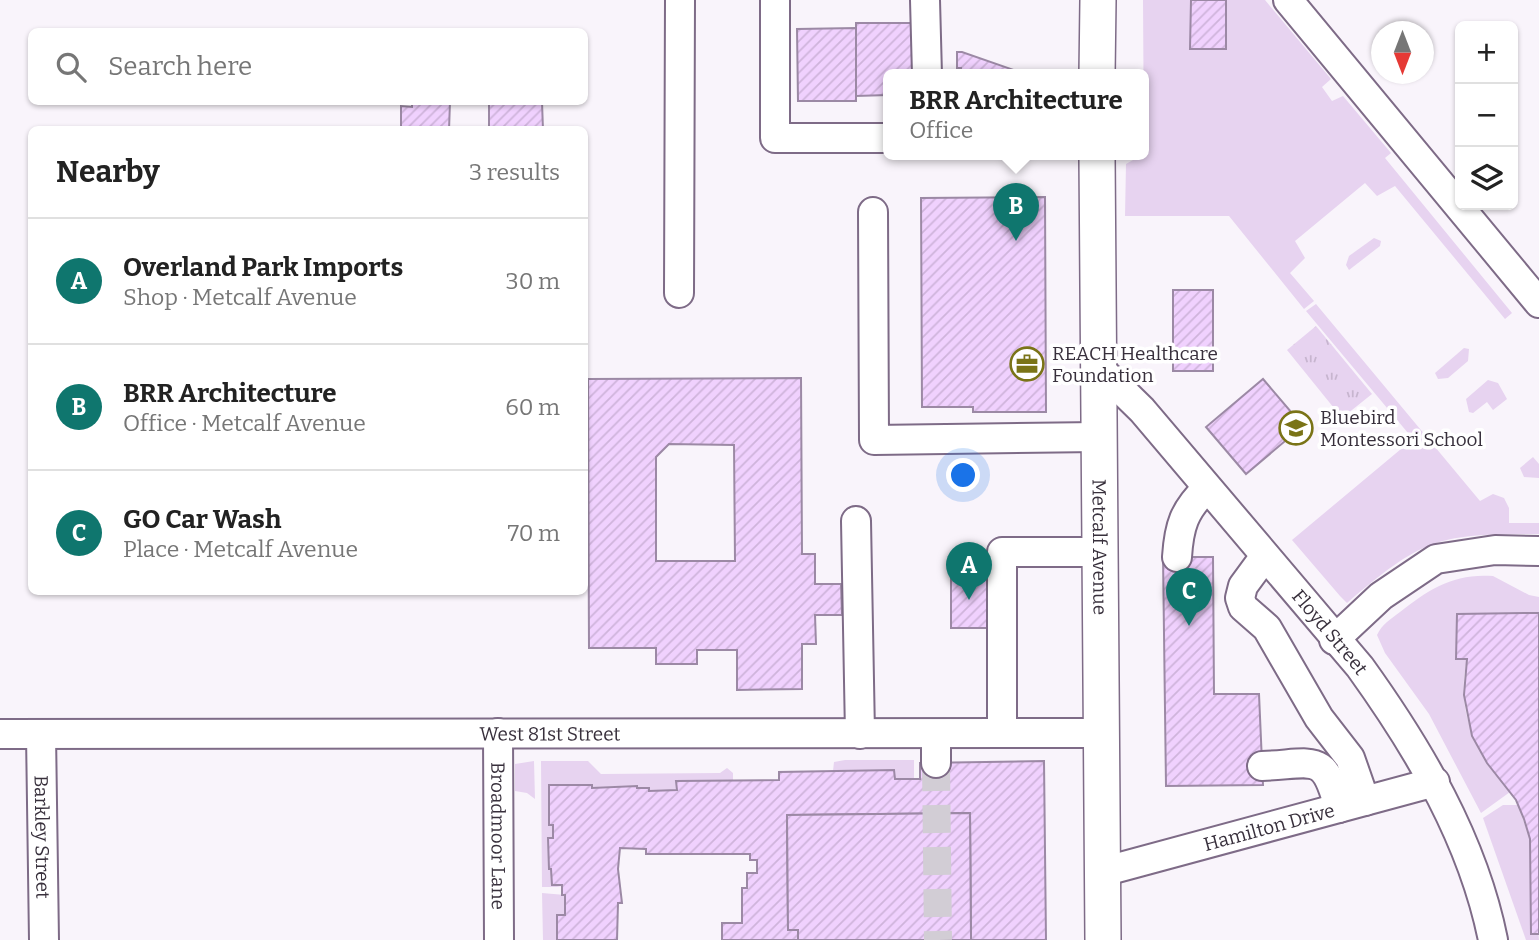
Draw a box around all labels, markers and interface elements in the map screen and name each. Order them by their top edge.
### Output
north arrow [1371,21,1434,84]
map controls [1455,21,1518,210]
button: + [1455,21,1518,84]
search box [28,28,588,105]
icon: search [52,48,90,86]
text: Search here [108,51,252,82]
popup [883,69,1149,160]
button: − [1455,84,1518,147]
text: BRR Architecture [909,85,1123,116]
text: Office [909,116,973,144]
button: layers [1455,147,1518,210]
text: Nearby [56,154,160,190]
text: 3 results [469,158,560,186]
pin: B [993,183,1039,241]
text: Overland Park Imports [123,252,403,283]
text: A [71,267,87,295]
text: 30 m [506,267,560,295]
text: Shop · Metcalf Avenue [123,283,357,311]
place label: REACH Healthcare Foundation [1052,342,1218,387]
office icon: REACH Healthcare Foundation [1008,345,1046,383]
text: BRR Architecture [123,378,337,409]
text: B [72,393,86,421]
text: 60 m [505,393,560,421]
place label: Bluebird Montessori School [1320,406,1483,451]
text: Office · Metcalf Avenue [123,409,366,437]
school or university icon: Bluebird Montessori School [1277,409,1315,447]
your location [946,458,980,492]
street label: Metcalf Avenue [1088,479,1112,615]
text: GO Car Wash [123,504,281,535]
text: C [72,519,86,547]
text: 70 m [508,519,560,547]
text: Place · Metcalf Avenue [123,535,358,563]
pin: A [946,542,992,600]
pin: C [1166,568,1212,626]
street label: Floyd Street [1288,585,1373,679]
street label: West 81st Street [480,722,621,745]
street label: Broadmoor Lane [487,762,510,910]
street label: Barkley Street [30,775,55,899]
street label: Hamilton Drive [1201,798,1337,856]

